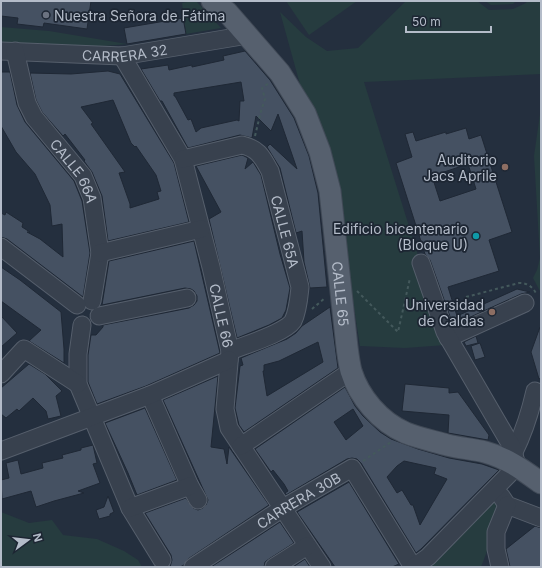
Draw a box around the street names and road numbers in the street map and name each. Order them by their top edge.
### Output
street label: CARRERA 32 [82,40,169,65]
street label: CALLE 66A [47,135,101,204]
street label: CALLE 65A [268,193,303,270]
street label: CALLE 65 [329,261,353,327]
street label: CALLE 66 [206,282,237,349]
street label: CARRERA 30B [253,468,344,532]

